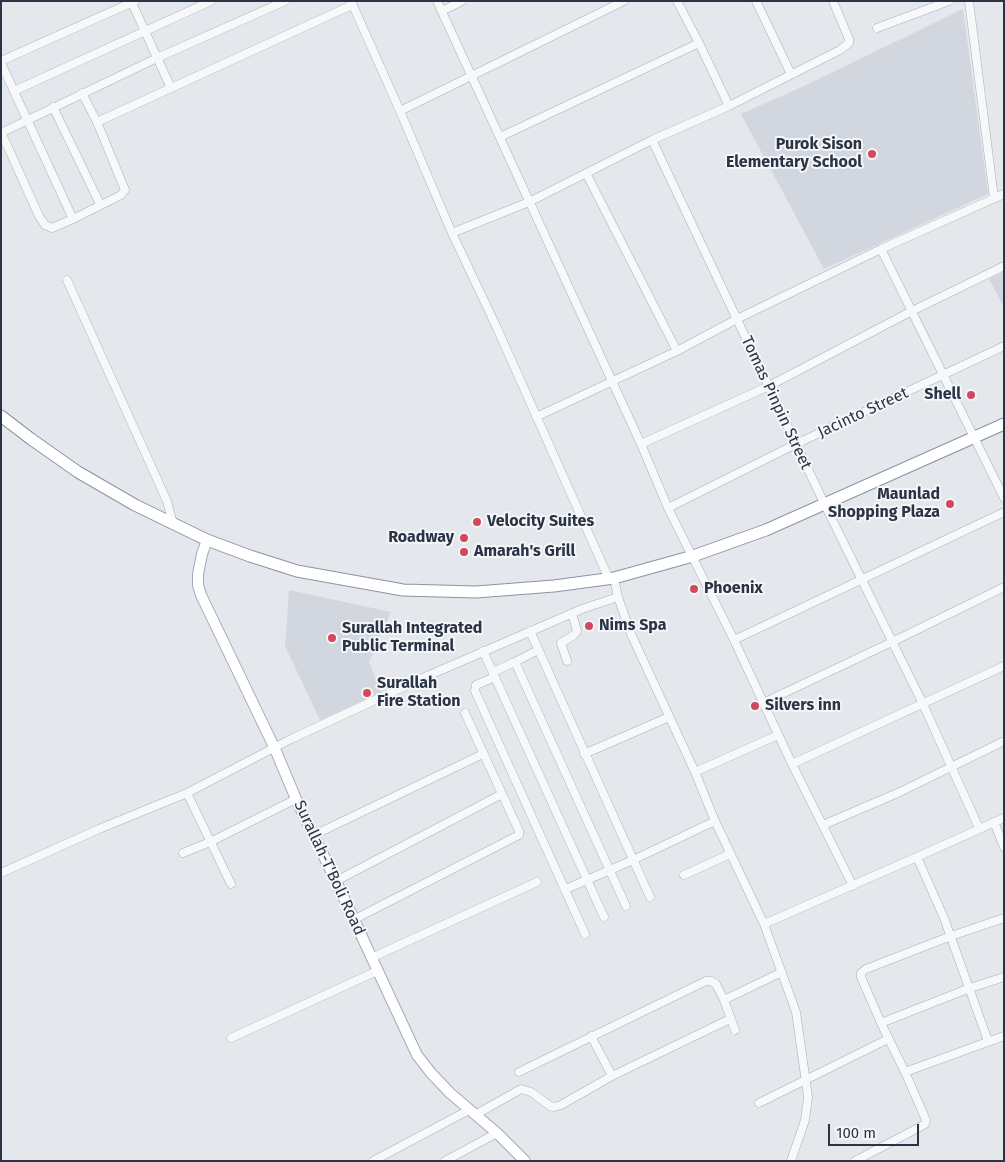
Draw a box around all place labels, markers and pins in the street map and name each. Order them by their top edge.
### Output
place label: Purok Sison Elementary School [726,135,862,173]
marker: Purok Sison Elementary School [866,148,878,160]
place label: Shell [924,385,961,405]
marker: Shell [965,389,977,401]
place label: Maunlad Shopping Plaza [828,485,940,523]
marker: Maunlad Shopping Plaza [944,498,956,510]
place label: Velocity Suites [487,512,594,532]
marker: Velocity Suites [471,516,483,528]
place label: Roadway [388,528,454,548]
marker: Roadway [458,532,470,544]
place label: Amarah's Grill [474,542,575,562]
marker: Amarah's Grill [458,546,470,558]
place label: Phoenix [704,579,763,599]
marker: Phoenix [688,583,700,595]
place label: Nims Spa [599,616,666,636]
place label: Surallah Integrated Public Terminal [342,619,482,657]
marker: Nims Spa [583,620,595,632]
marker: Surallah Integrated Public Terminal [326,632,338,644]
place label: Surallah Fire Station [377,674,461,712]
marker: Surallah Fire Station [361,687,373,699]
place label: Silvers inn [765,696,841,716]
marker: Silvers inn [749,700,761,712]

